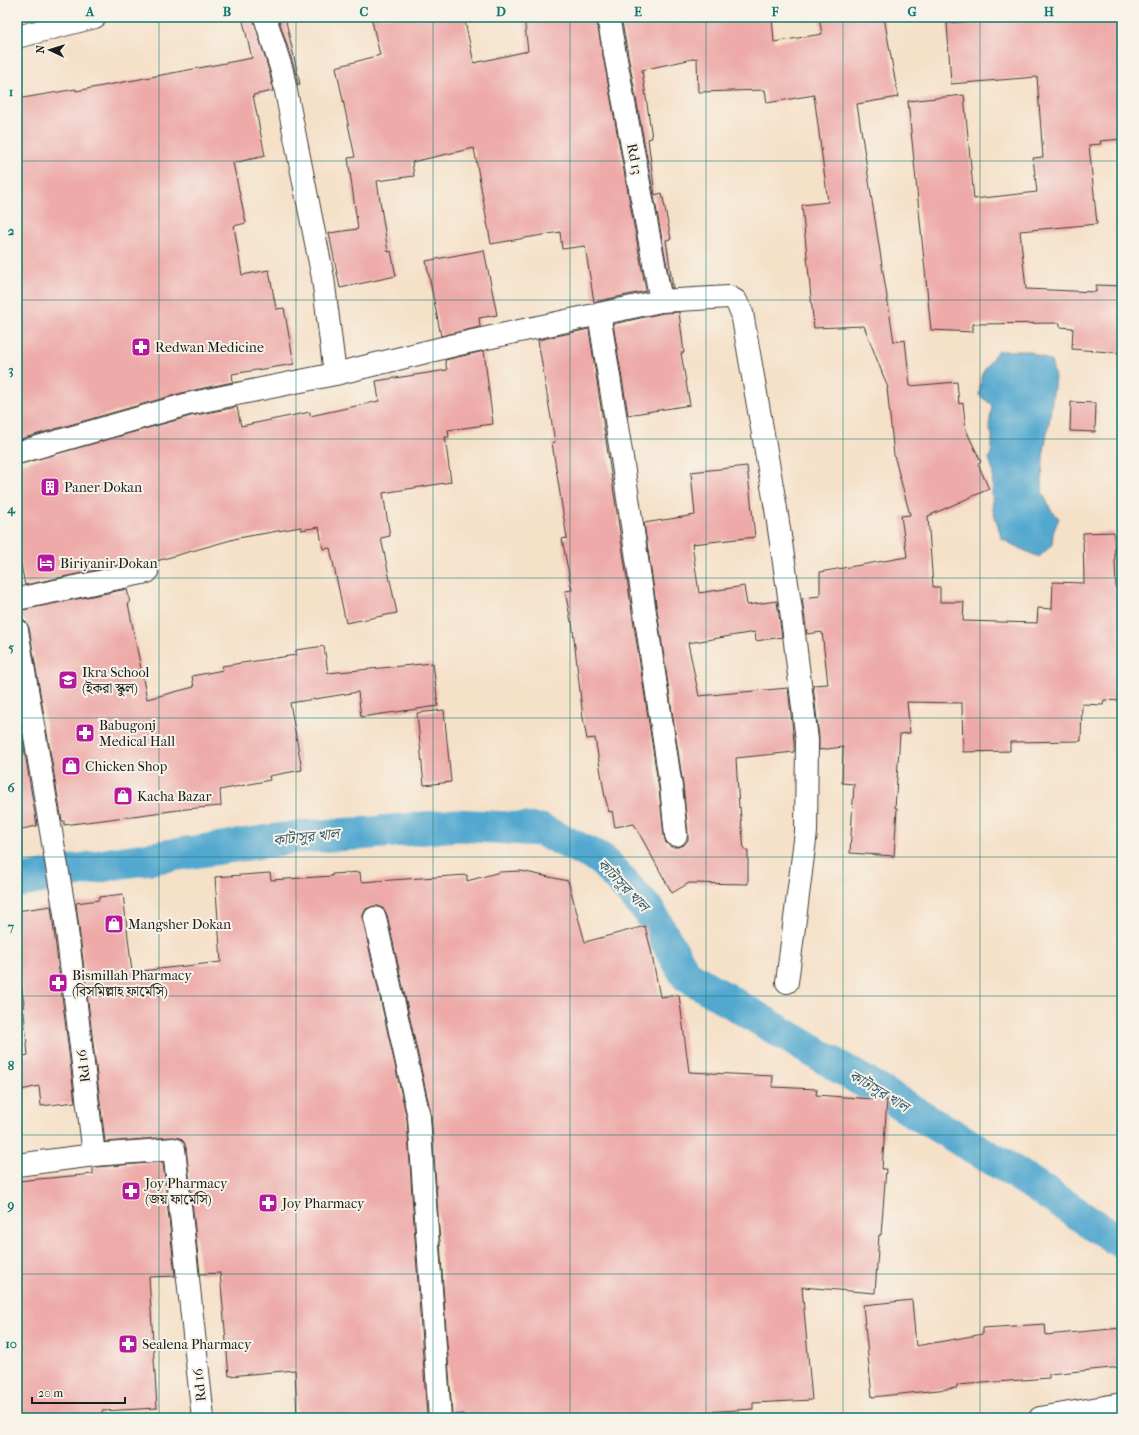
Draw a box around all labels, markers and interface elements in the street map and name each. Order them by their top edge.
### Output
text: A [85,4,95,19]
text: B [223,4,232,19]
text: C [360,4,369,19]
text: D [496,4,506,19]
text: E [634,4,642,19]
text: F [771,4,779,19]
text: G [907,4,917,19]
text: H [1044,4,1055,19]
north arrow [30,30,70,70]
text: N [34,44,47,54]
text: 1 [9,84,14,99]
street label: Rd 13 [623,142,646,176]
text: 2 [8,223,15,238]
pharmacy icon: Redwan Medicine [130,336,152,358]
place label: Redwan Medicine [155,339,264,356]
text: 3 [8,362,14,378]
building icon: Paner Dokan [39,476,61,498]
place label: Paner Dokan [64,479,142,496]
text: 4 [6,501,16,517]
hotel icon: Biriyanir Dokan [35,552,57,574]
place label: Biriyanir Dokan [60,555,158,572]
text: 5 [8,640,14,655]
place label: Ikra School (ইকরা স্কুল) [82,664,149,697]
school or university icon: Ikra School (ইকরা স্কুল) [57,669,79,691]
place label: Babugonj Medical Hall [99,717,175,750]
pharmacy icon: Babugonj Medical Hall [74,722,96,744]
shop icon: Chicken Shop [60,755,82,777]
place label: Chicken Shop [85,758,168,775]
text: 6 [7,780,15,795]
shop icon: Kacha Bazar [112,785,134,807]
place label: Kacha Bazar [137,788,212,805]
water label: কাটাসুর খাল [272,824,343,850]
water label: কাটাসুর খাল [593,855,654,917]
shop icon: Mangsher Dokan [103,913,125,935]
place label: Mangsher Dokan [128,916,231,933]
text: 7 [7,919,15,934]
place label: Bismillah Pharmacy (বিসমিল্লাহ ফার্মেসি) [72,967,192,1000]
pharmacy icon: Bismillah Pharmacy (বিসমিল্লাহ ফার্মেসি) [47,972,69,994]
street label: Rd 16 [73,1048,94,1083]
text: 8 [8,1058,15,1073]
water label: কাটাসুর খাল [846,1066,914,1117]
place label: Joy Pharmacy (জয় ফার্মেসি) [144,1175,228,1208]
pharmacy icon: Joy Pharmacy (জয় ফার্মেসি) [120,1180,142,1202]
pharmacy icon: Joy Pharmacy [257,1192,279,1214]
place label: Joy Pharmacy [281,1195,365,1212]
text: 9 [7,1197,15,1213]
pharmacy icon: Sealena Pharmacy [117,1333,139,1355]
text: 10 [5,1336,17,1351]
place label: Sealena Pharmacy [142,1336,252,1353]
street label: Rd 16 [189,1367,210,1402]
scale bar [32,1379,125,1405]
text: 20 m [38,1386,63,1400]

